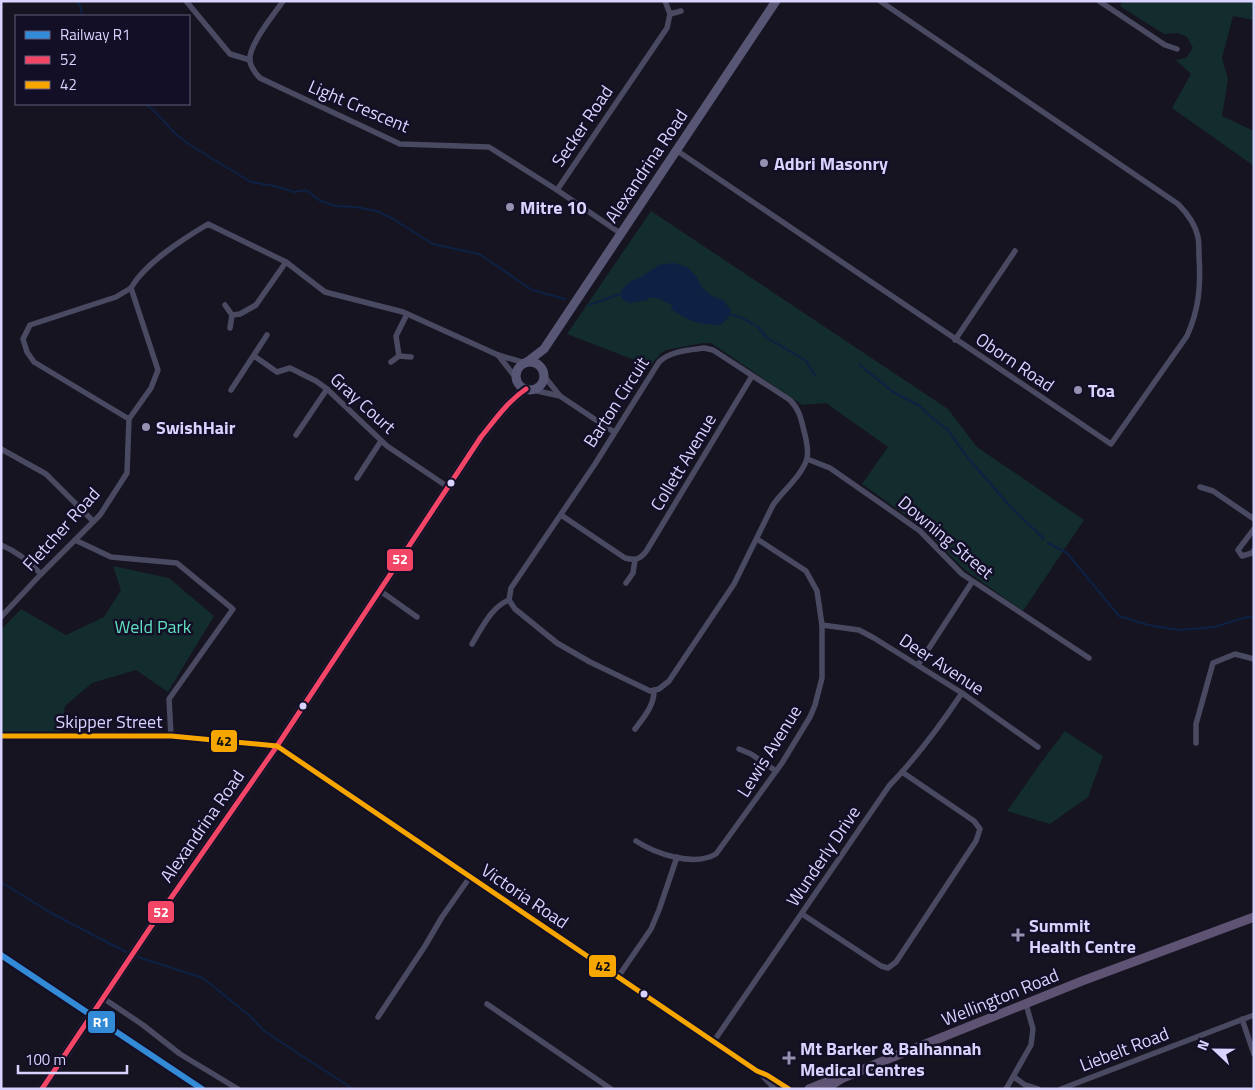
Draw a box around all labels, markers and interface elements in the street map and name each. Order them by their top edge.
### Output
legend [15,15,190,105]
text: Railway R1 [60,23,131,46]
text: 52 [60,48,77,71]
text: 42 [60,73,77,96]
street label: Light Crescent [304,73,414,140]
street label: Secker Road [545,80,619,172]
street label: Alexandrina Road [598,104,694,228]
place label: Adbri Masonry [774,150,888,177]
marker: Adbri Masonry [758,157,770,169]
place label: Mitre 10 [520,194,587,221]
marker: Mitre 10 [504,201,516,213]
street label: Oborn Road [970,326,1060,398]
street label: Barton Circuit [577,351,656,453]
street label: Gray Court [324,366,402,440]
place label: Toa [1088,377,1115,404]
marker: Toa [1072,384,1084,396]
street label: Collett Avenue [643,408,723,516]
place label: SwishHair [156,414,236,441]
marker: SwishHair [140,421,152,433]
unlabelled marker [446,478,456,488]
street label: Fletcher Road [16,481,106,577]
street label: Downing Street [892,489,1000,586]
line badge: 52 [386,548,414,572]
text: 52 [392,548,408,569]
park label: Weld Park [115,613,192,640]
street label: Deer Avenue [894,626,990,702]
street label: Lewis Avenue [730,700,808,802]
unlabelled marker [298,701,308,711]
street label: Skipper Street [56,708,163,735]
line badge: 42 [210,729,238,753]
text: 42 [216,730,232,751]
street label: Alexandrina Road [153,764,251,888]
street label: Wunderly Drive [779,800,867,912]
street label: Victoria Road [476,857,574,935]
line badge: 52 [147,900,175,924]
text: 52 [153,901,169,922]
place label: Summit Health Centre [1029,912,1136,960]
marker: Summit Health Centre [1011,928,1025,942]
line badge: 42 [588,954,617,978]
text: 42 [595,955,611,976]
street label: Wellington Road [937,961,1063,1033]
unlabelled marker [639,989,649,999]
line badge: R1 [87,1010,116,1034]
text: R1 [93,1011,109,1032]
street label: Liebelt Road [1075,1020,1173,1078]
north arrow [1190,1025,1240,1075]
place label: Mt Barker & Balhannah Medical Centres [800,1035,982,1083]
text: N [1191,1037,1214,1053]
scale bar [18,1042,126,1074]
text: 100 m [25,1048,66,1071]
marker: Mt Barker & Balhannah Medical Centres [782,1051,796,1065]

